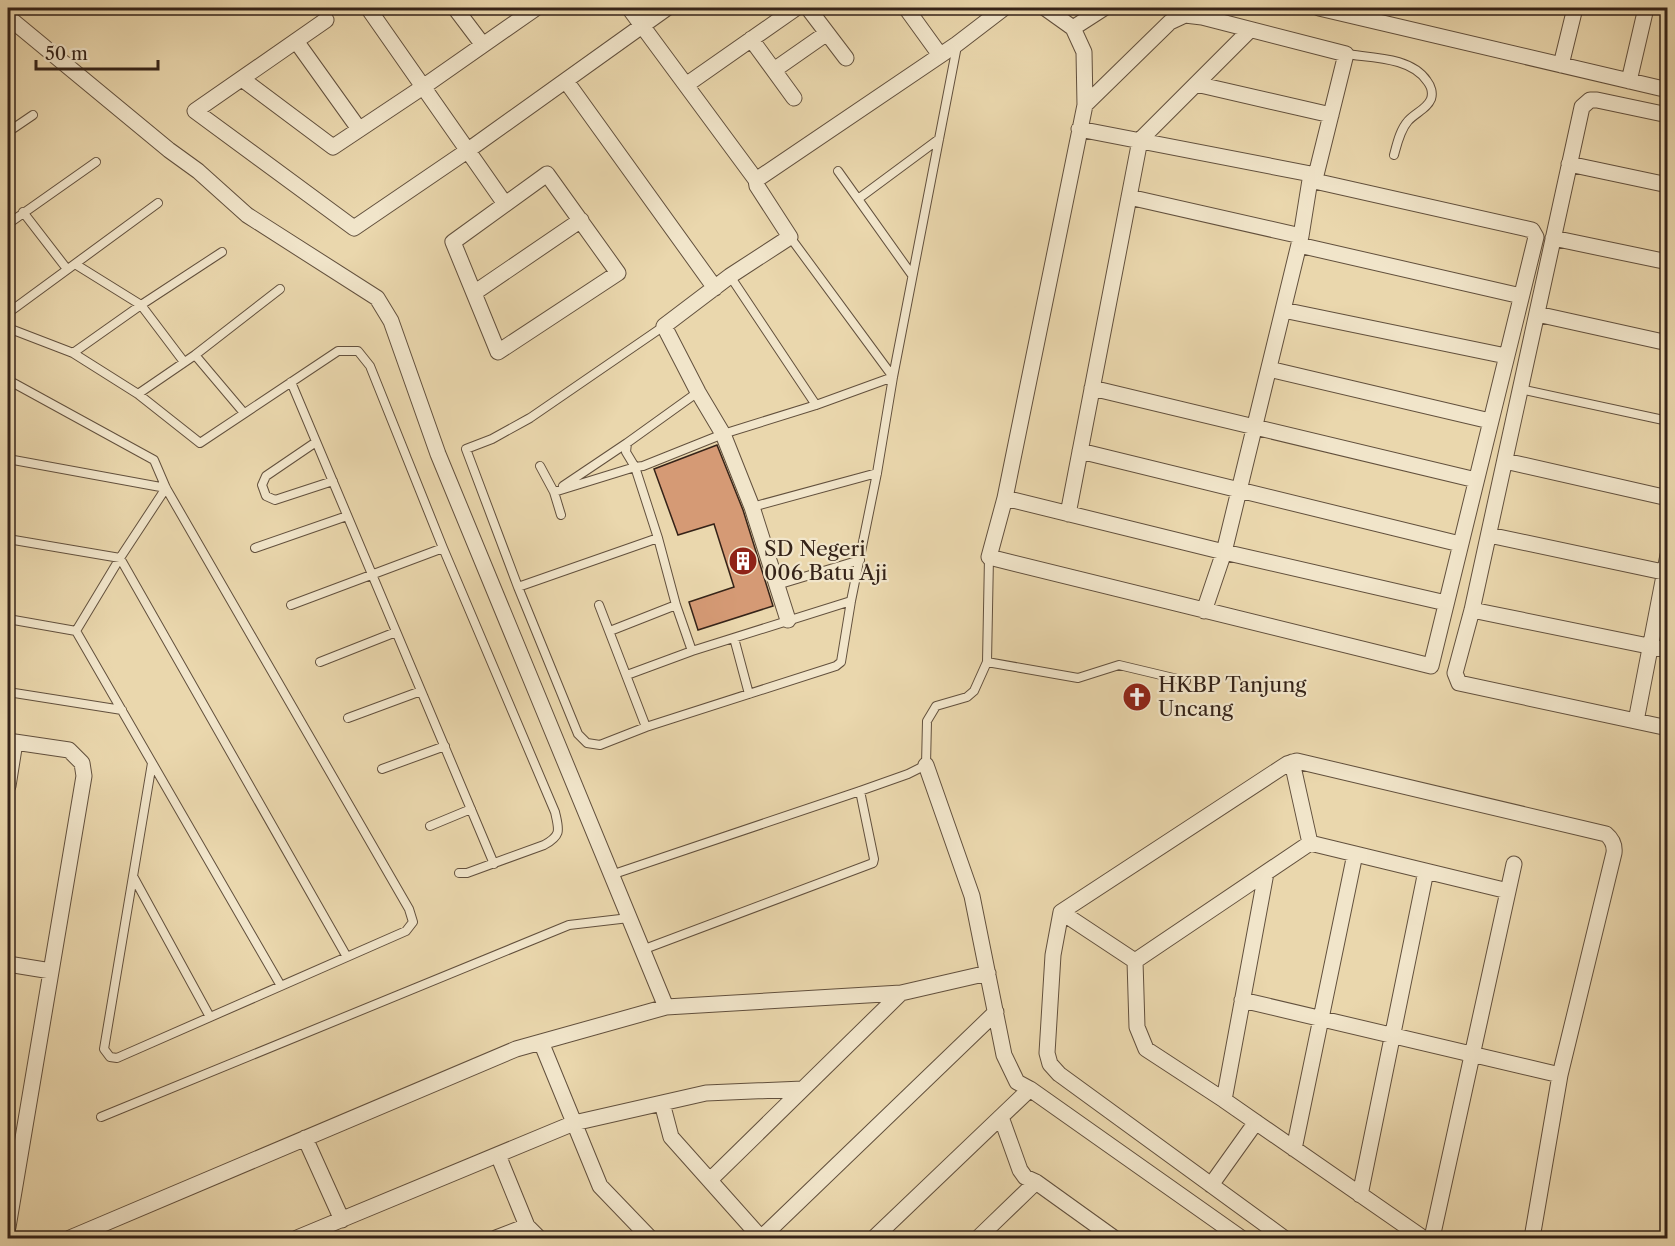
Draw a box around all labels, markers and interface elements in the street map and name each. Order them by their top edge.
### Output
scale bar [36,33,158,71]
text: 50 m [45,43,88,65]
place label: SD Negeri 006 Batu Aji [764,536,887,585]
building icon: SD Negeri 006 Batu Aji [727,545,759,577]
place label: HKBP Tanjung Uncang [1158,672,1307,721]
church icon: HKBP Tanjung Uncang [1121,681,1153,713]

